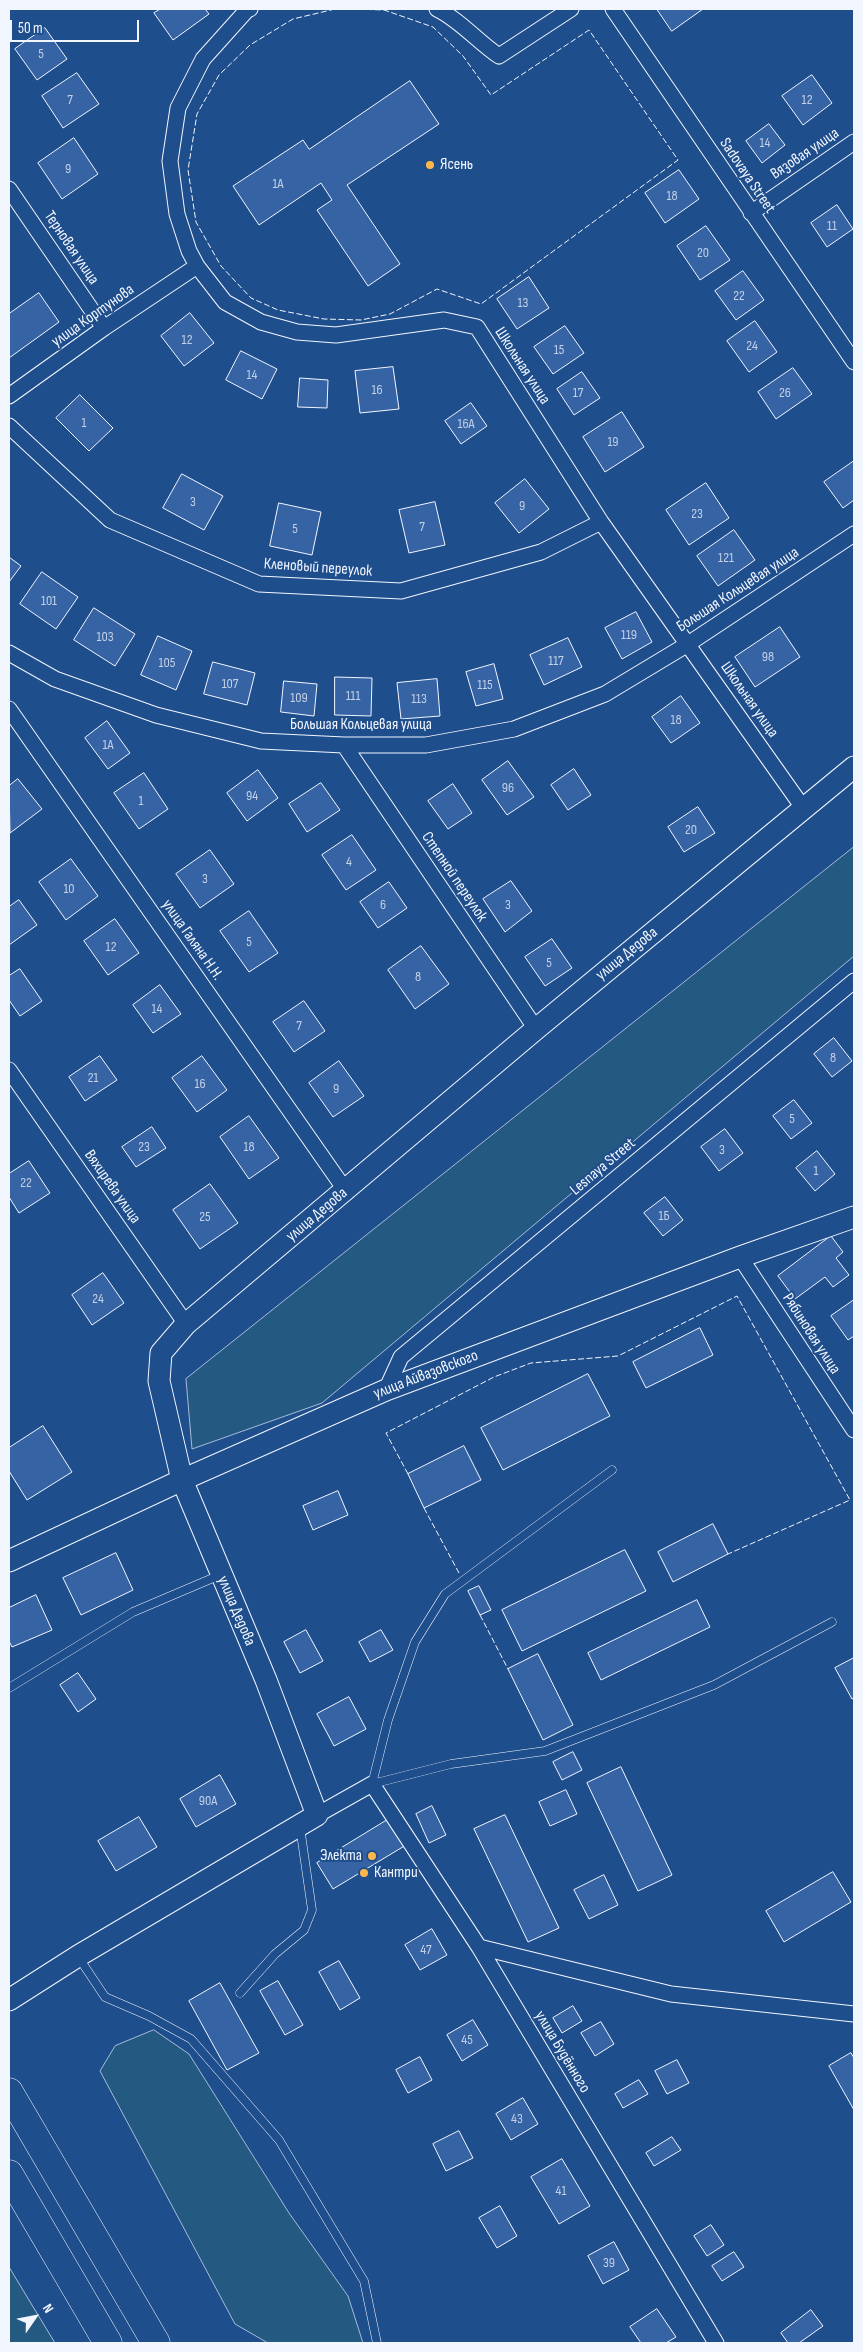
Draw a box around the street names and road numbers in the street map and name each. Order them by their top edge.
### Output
street label: Вязовая улица [767,124,843,184]
street label: Sadovaya Street [715,135,779,217]
street label: Терновая улица [39,208,103,288]
street label: улица Кортунова [48,280,138,352]
street label: Школьная улица [490,324,554,408]
street label: Большая Кольцевая улица [673,543,803,637]
street label: Кленовый переулок [263,555,373,581]
street label: Школьная улица [716,658,782,742]
street label: Большая Кольцевая улица [290,715,432,735]
street label: Степной переулок [417,828,491,926]
street label: улица Галяна Н.Н. [157,896,227,984]
street label: улица Дедова [592,923,662,985]
street label: Lesnaya Street [566,1134,640,1200]
street label: Вяхирева улица [80,1146,144,1228]
street label: улица Дедова [282,1184,352,1246]
street label: Рябиновая улица [778,1290,844,1378]
street label: улица Айвазовского [371,1346,481,1404]
street label: улица Дедова [213,1573,259,1649]
street label: улица Будённого [530,2008,594,2096]

